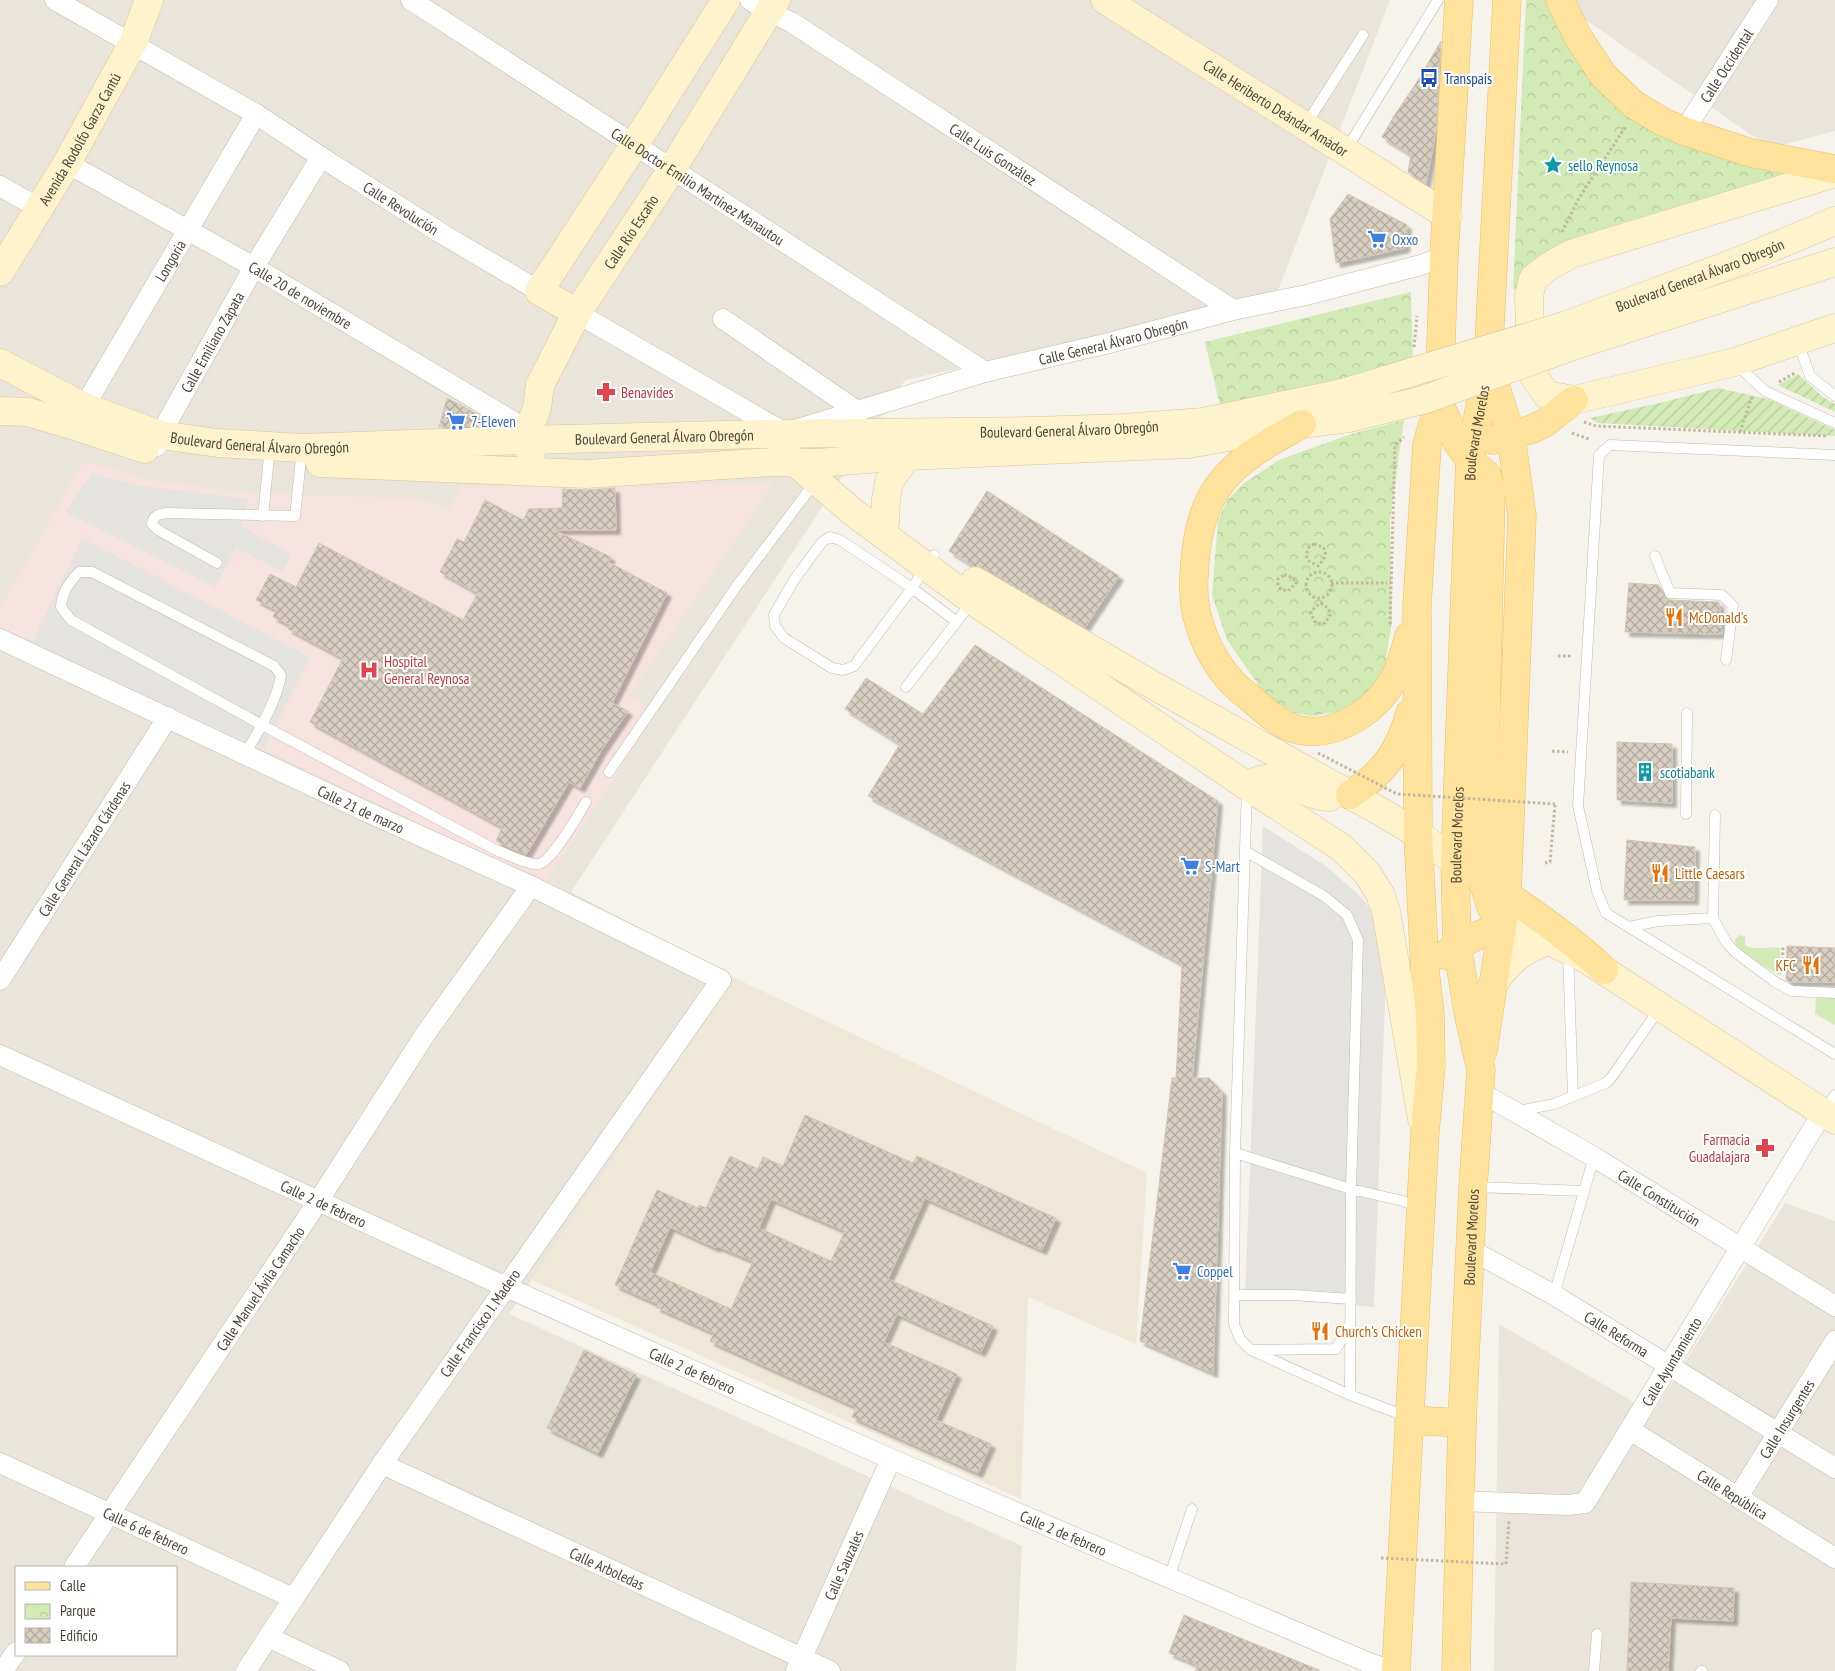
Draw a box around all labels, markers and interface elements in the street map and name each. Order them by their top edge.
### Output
street label: Calle Occidental [1695,24,1757,106]
street label: Calle Heriberto Deándar Amador [1200,55,1353,161]
bus stop icon: Transpais [1418,67,1440,89]
street label: Avenida Rodolfo Garza Cantú [34,69,124,209]
place label: Transpais [1444,69,1492,88]
street label: Calle Luis González [946,119,1040,189]
street label: Calle Doctor Emilio Martínez Manautou [608,123,788,249]
place icon: sello Reynosa [1542,154,1564,176]
place label: sello Reynosa [1568,156,1638,175]
street label: Calle Revolución [360,177,442,239]
street label: Calle Río Escaño [599,191,662,272]
supermarket icon: Oxxo [1366,228,1388,250]
place label: Oxxo [1392,230,1418,249]
street label: Boulevard General Álvaro Obregón [1613,234,1787,316]
street label: Longoria [150,236,190,285]
street label: Calle 20 de noviembre [246,257,355,333]
street label: Calle Emiliano Zapata [176,288,248,396]
street label: Calle General Álvaro Obregón [1037,313,1189,369]
pharmacy icon: Benavides [595,381,617,403]
place label: Benavides [621,383,674,402]
street label: Boulevard Morelos [1460,383,1493,481]
supermarket icon: 7-Eleven [445,410,467,432]
place label: 7-Eleven [471,412,516,431]
street label: Boulevard General Álvaro Obregón [980,416,1159,441]
street label: Boulevard General Álvaro Obregón [575,425,754,448]
street label: Boulevard General Álvaro Obregón [169,427,349,458]
restaurant icon: McDonald's [1663,606,1685,628]
place label: McDonald's [1689,608,1748,627]
place label: Hospital General Reynosa [384,652,469,688]
hospital icon: Hospital General Reynosa [358,659,380,681]
building icon: scotiabank [1634,761,1656,783]
place label: scotiabank [1660,763,1715,782]
street label: Calle General Lázaro Cárdenas [34,777,134,920]
street label: Calle 21 de marzo [315,781,407,837]
street label: Boulevard Morelos [1445,786,1467,883]
supermarket icon: S-Mart [1179,855,1201,877]
place label: S-Mart [1205,857,1240,876]
restaurant icon: Little Caesars [1649,862,1671,884]
place label: Little Caesars [1675,864,1745,883]
restaurant icon: KFC [1800,954,1822,976]
place label: KFC [1776,956,1796,975]
place label: Farmacia Guadalajara [1689,1130,1750,1166]
pharmacy icon: Farmacia Guadalajara [1754,1137,1776,1159]
street label: Calle Constitución [1615,1165,1704,1230]
street label: Calle 2 de febrero [278,1175,370,1231]
street label: Boulevard Morelos [1459,1189,1482,1286]
street label: Calle Manuel Ávila Camacho [212,1223,308,1354]
supermarket icon: Coppel [1171,1260,1193,1282]
place label: Coppel [1197,1262,1233,1281]
street label: Calle Francisco I. Madero [436,1265,524,1381]
street label: Calle Reforma [1581,1307,1652,1361]
street label: Calle Ayuntamiento [1637,1313,1705,1409]
restaurant icon: Church's Chicken [1309,1320,1331,1342]
place label: Church's Chicken [1335,1322,1422,1341]
street label: Calle 2 de febrero [647,1343,739,1398]
street label: Calle Insurgentes [1755,1376,1818,1462]
street label: Calle República [1694,1465,1771,1523]
street label: Calle 6 de febrero [100,1502,192,1558]
street label: Calle 2 de febrero [1017,1506,1110,1560]
street label: Calle Sauzales [820,1527,867,1603]
street label: Calle Arboledas [567,1543,648,1593]
legend [15,1566,178,1656]
text: Calle [60,1576,86,1595]
text: Parque [60,1601,96,1620]
text: Edificio [60,1626,98,1645]

